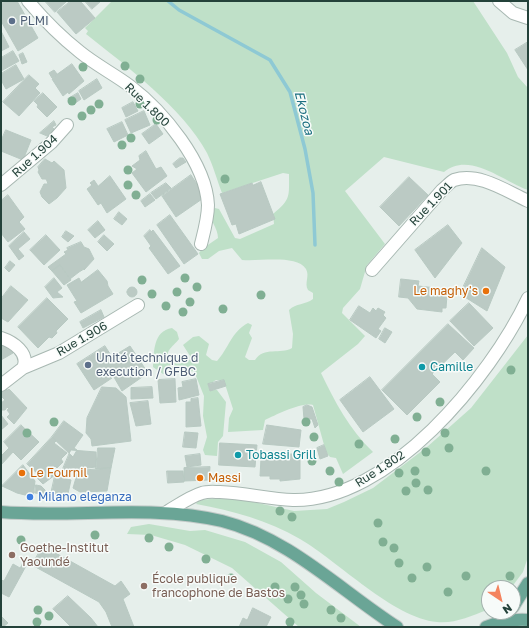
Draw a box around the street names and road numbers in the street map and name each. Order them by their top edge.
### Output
street label: Rue 1.800 [122,80,172,130]
street label: Rue 1.904 [9,132,61,180]
street label: Rue 1.901 [407,179,455,229]
street label: Rue 1.906 [54,319,110,359]
street label: Rue 1.802 [352,448,408,490]

